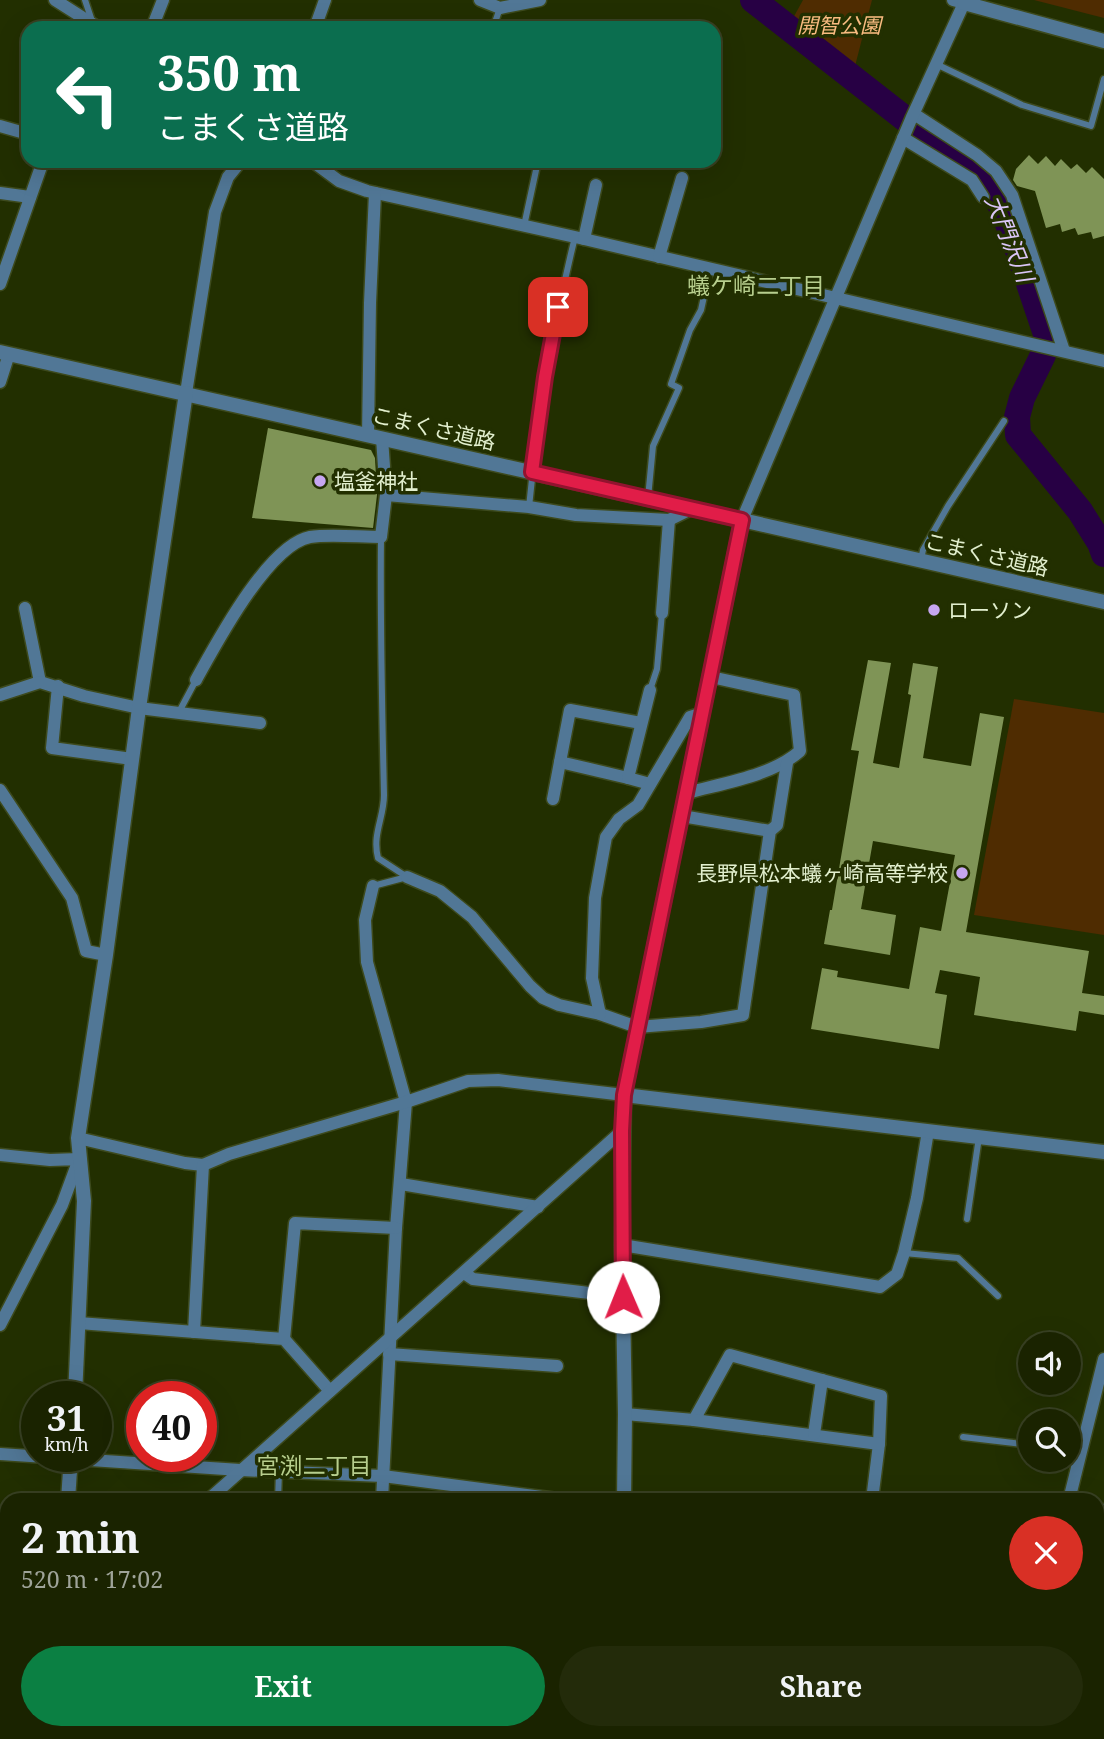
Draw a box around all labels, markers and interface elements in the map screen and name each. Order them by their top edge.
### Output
park label: 開智公園 [797,11,884,39]
text: 350 m [157,39,301,105]
icon: left [42,49,133,140]
text: こまくさ道路 [157,105,349,148]
water label: 大門沢川 [978,189,1043,289]
district label: 蟻ケ崎二丁目 [687,269,825,301]
pin [528,277,588,337]
icon: arrive [539,288,577,326]
street label: こまくさ道路 [369,400,499,456]
place label: 塩釜神社 [334,467,418,495]
marker: 塩釜神社 [312,473,328,489]
street label: こまくさ道路 [922,526,1052,582]
place label: ローソン [948,596,1032,624]
marker: ローソン [926,602,942,618]
place label: 長野県松本蟻ヶ崎高等学校 [696,859,948,887]
marker: 長野県松本蟻ヶ崎高等学校 [954,865,970,881]
position arrow [586,1260,660,1334]
map controls [1018,1332,1081,1472]
button: sound [1018,1332,1081,1395]
speed limit sign: 40 [126,1381,217,1472]
text: 31 [47,1394,86,1441]
button: search [1018,1409,1081,1472]
text: km/h [44,1432,89,1456]
district label: 宮渕二丁目 [257,1449,372,1481]
text: 2 min [21,1508,140,1565]
button: close [1009,1516,1083,1590]
text: 520 m · 17:02 [21,1563,163,1595]
button: Exit [21,1646,545,1726]
button: Share [559,1646,1083,1726]

